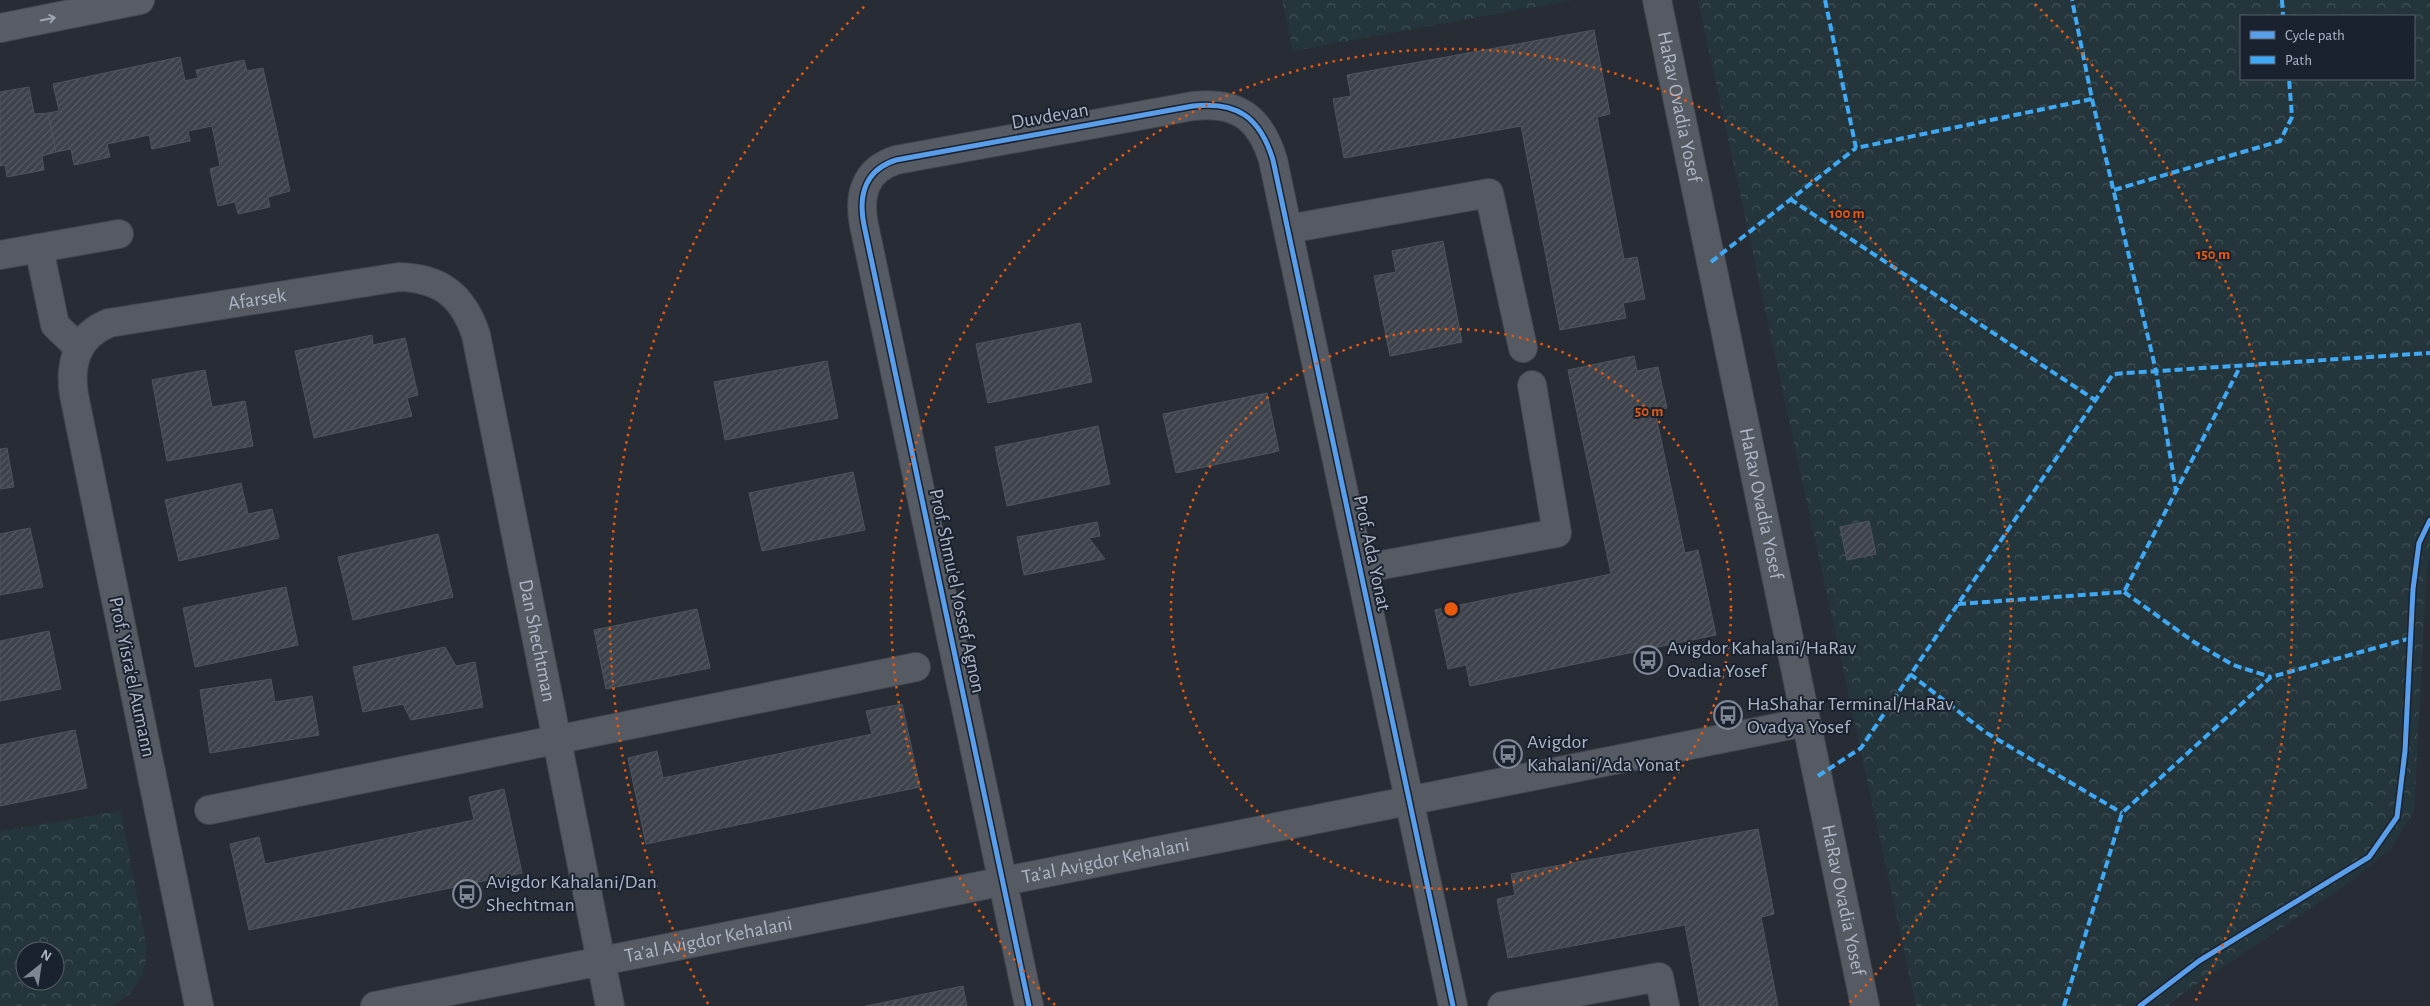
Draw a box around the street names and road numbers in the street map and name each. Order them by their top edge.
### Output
street label: HaRav Ovadia Yosef [1654,29,1705,185]
street label: Duvdevan [1010,99,1090,133]
street label: Afarsek [226,285,288,314]
street label: HaRav Ovadia Yosef [1736,426,1787,582]
street label: Prof. Shmu'el Yossef Agnon [926,487,988,695]
street label: Prof. Ada Yonat [1350,493,1394,613]
street label: Dan Shechtman [515,578,559,704]
street label: Prof. Yisra'el Aumann [105,595,159,759]
street label: HaRav Ovadia Yosef [1818,823,1869,978]
street label: Ta'al Avigdor Kehalani [1020,835,1191,887]
street label: Ta'al Avigdor Kehalani [623,913,794,966]

